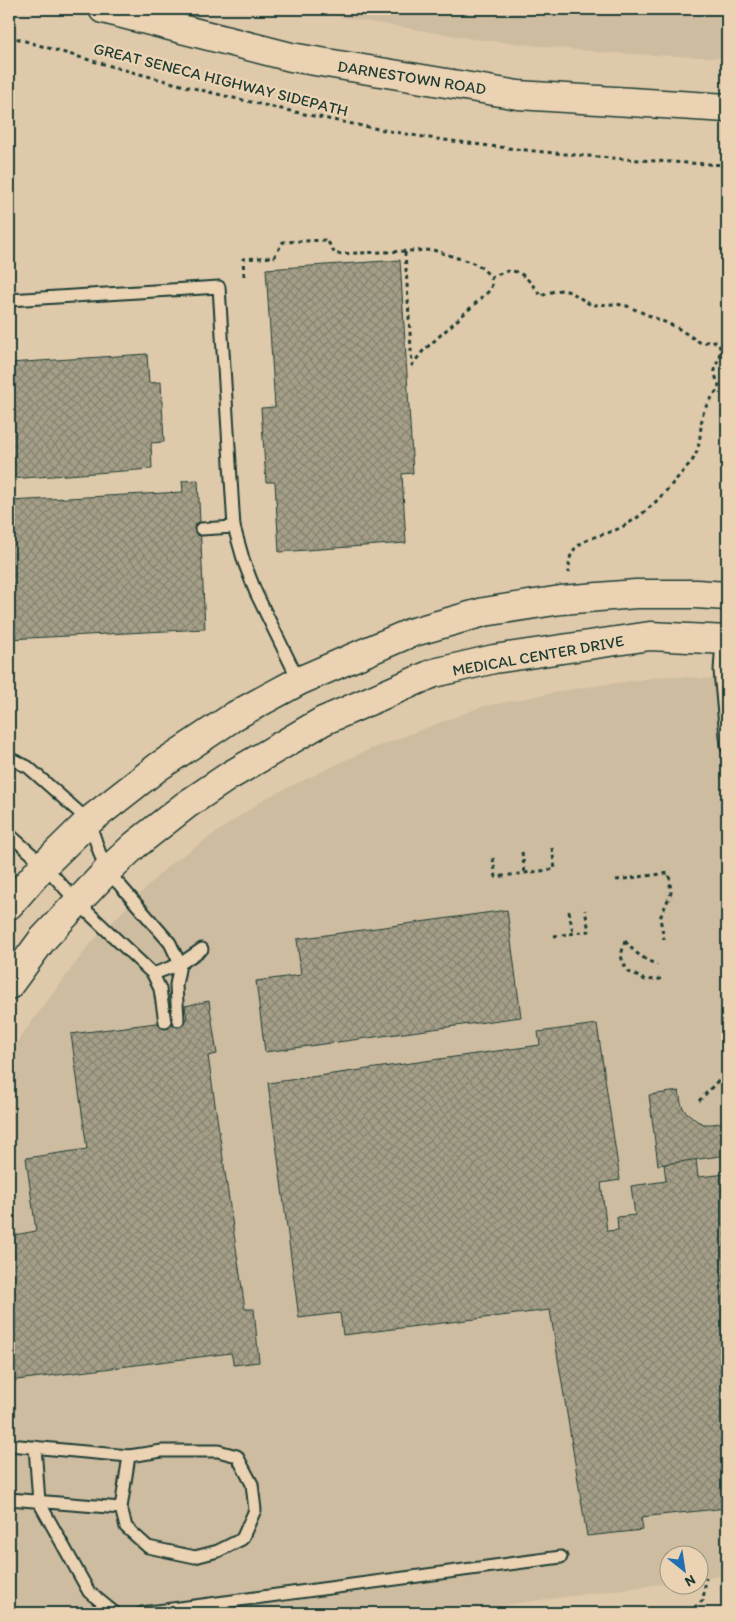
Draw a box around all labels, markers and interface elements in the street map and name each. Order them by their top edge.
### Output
street label: GREAT SENECA HIGHWAY SIDEPATH [92,39,350,120]
street label: DARNESTOWN ROAD [336,56,488,99]
street label: MEDICAL CENTER DRIVE [451,631,625,680]
north arrow [658,1544,708,1594]
text: N [682,1571,699,1591]

